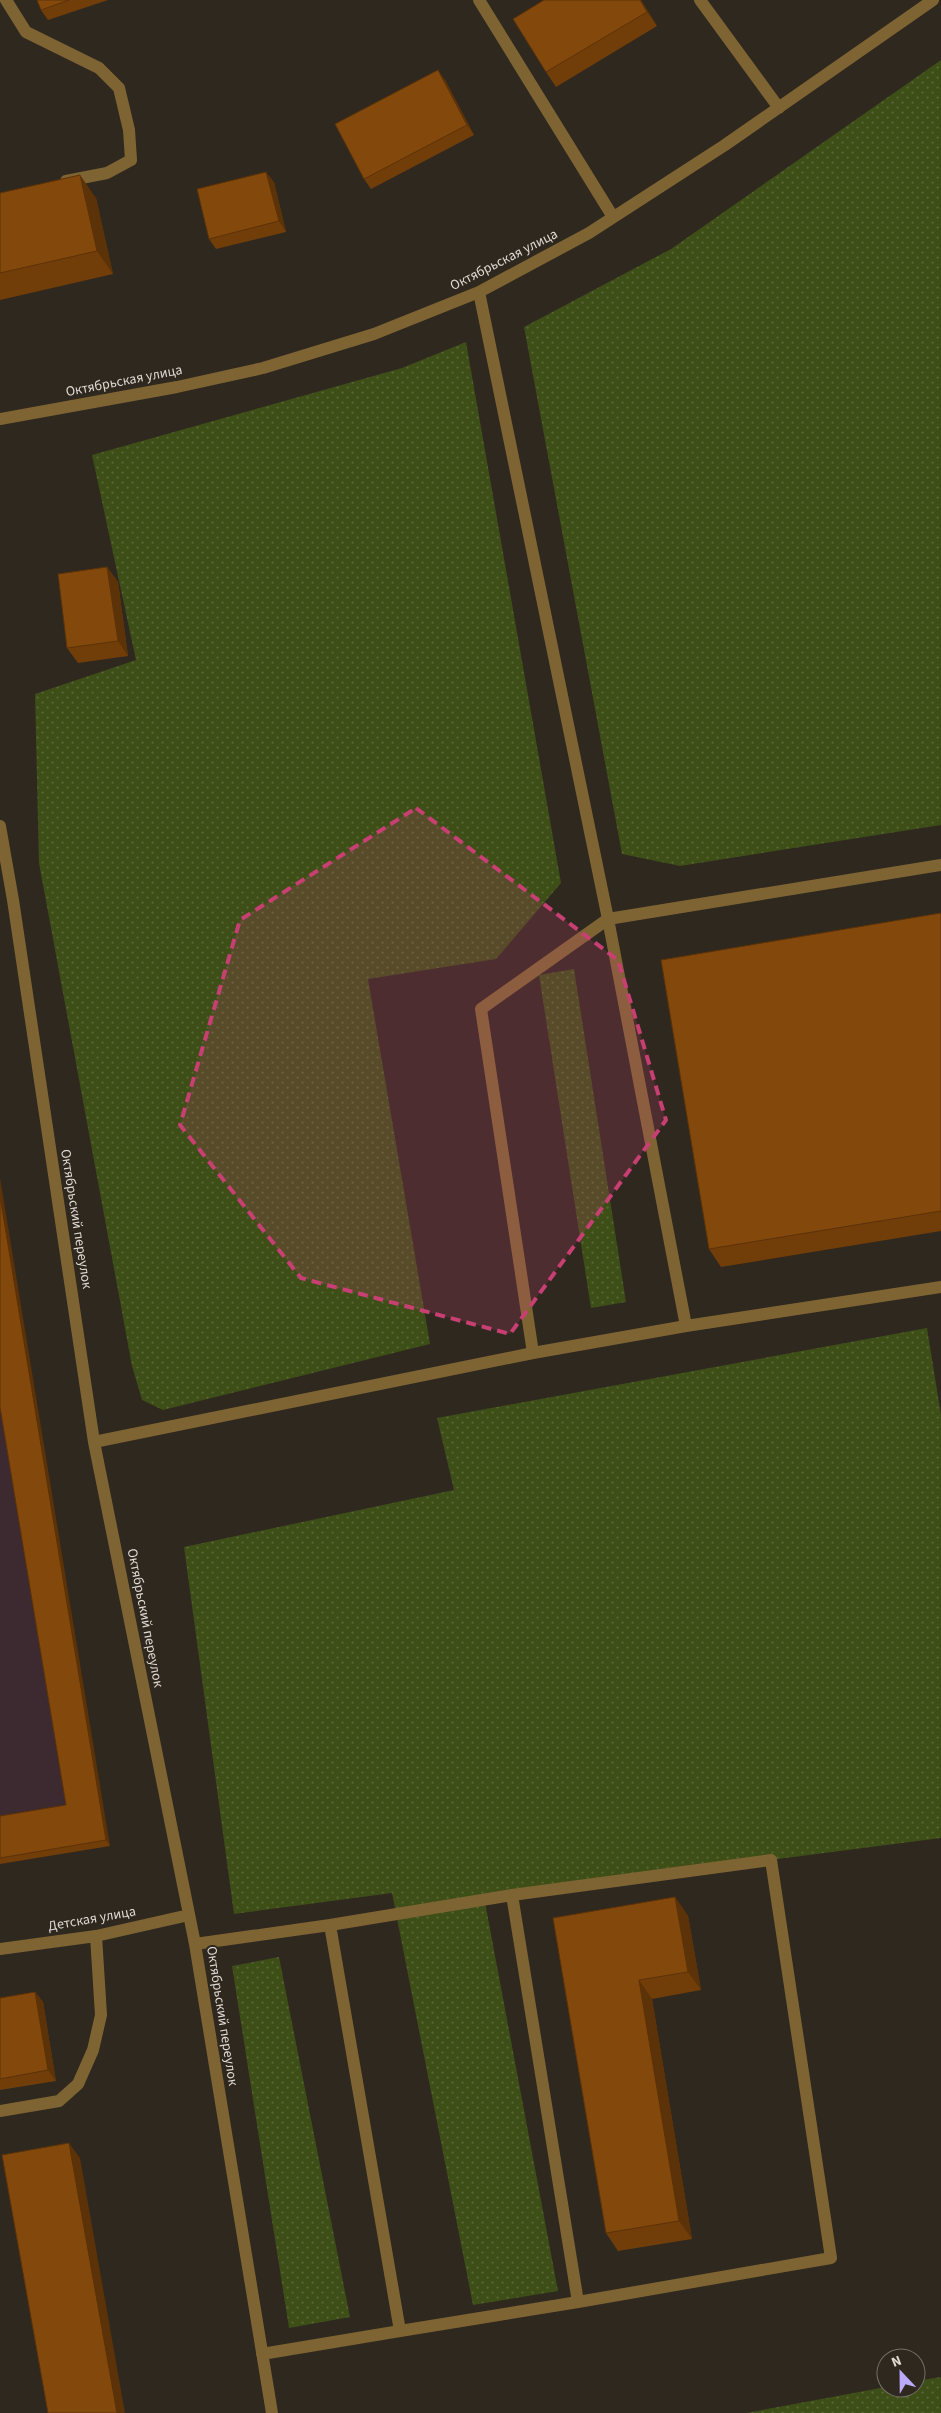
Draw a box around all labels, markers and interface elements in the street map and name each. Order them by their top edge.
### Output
street label: Октябрьская улица [447,224,561,296]
street label: Октябрьская улица [64,360,184,402]
street label: Октябрьский переулок [55,1148,97,1290]
street label: Октябрьский переулок [122,1547,168,1689]
street label: Детская улица [46,1901,138,1937]
street label: Октябрьский переулок [201,1945,243,2087]
north arrow [876,2348,926,2398]
text: N [888,2351,905,2373]

